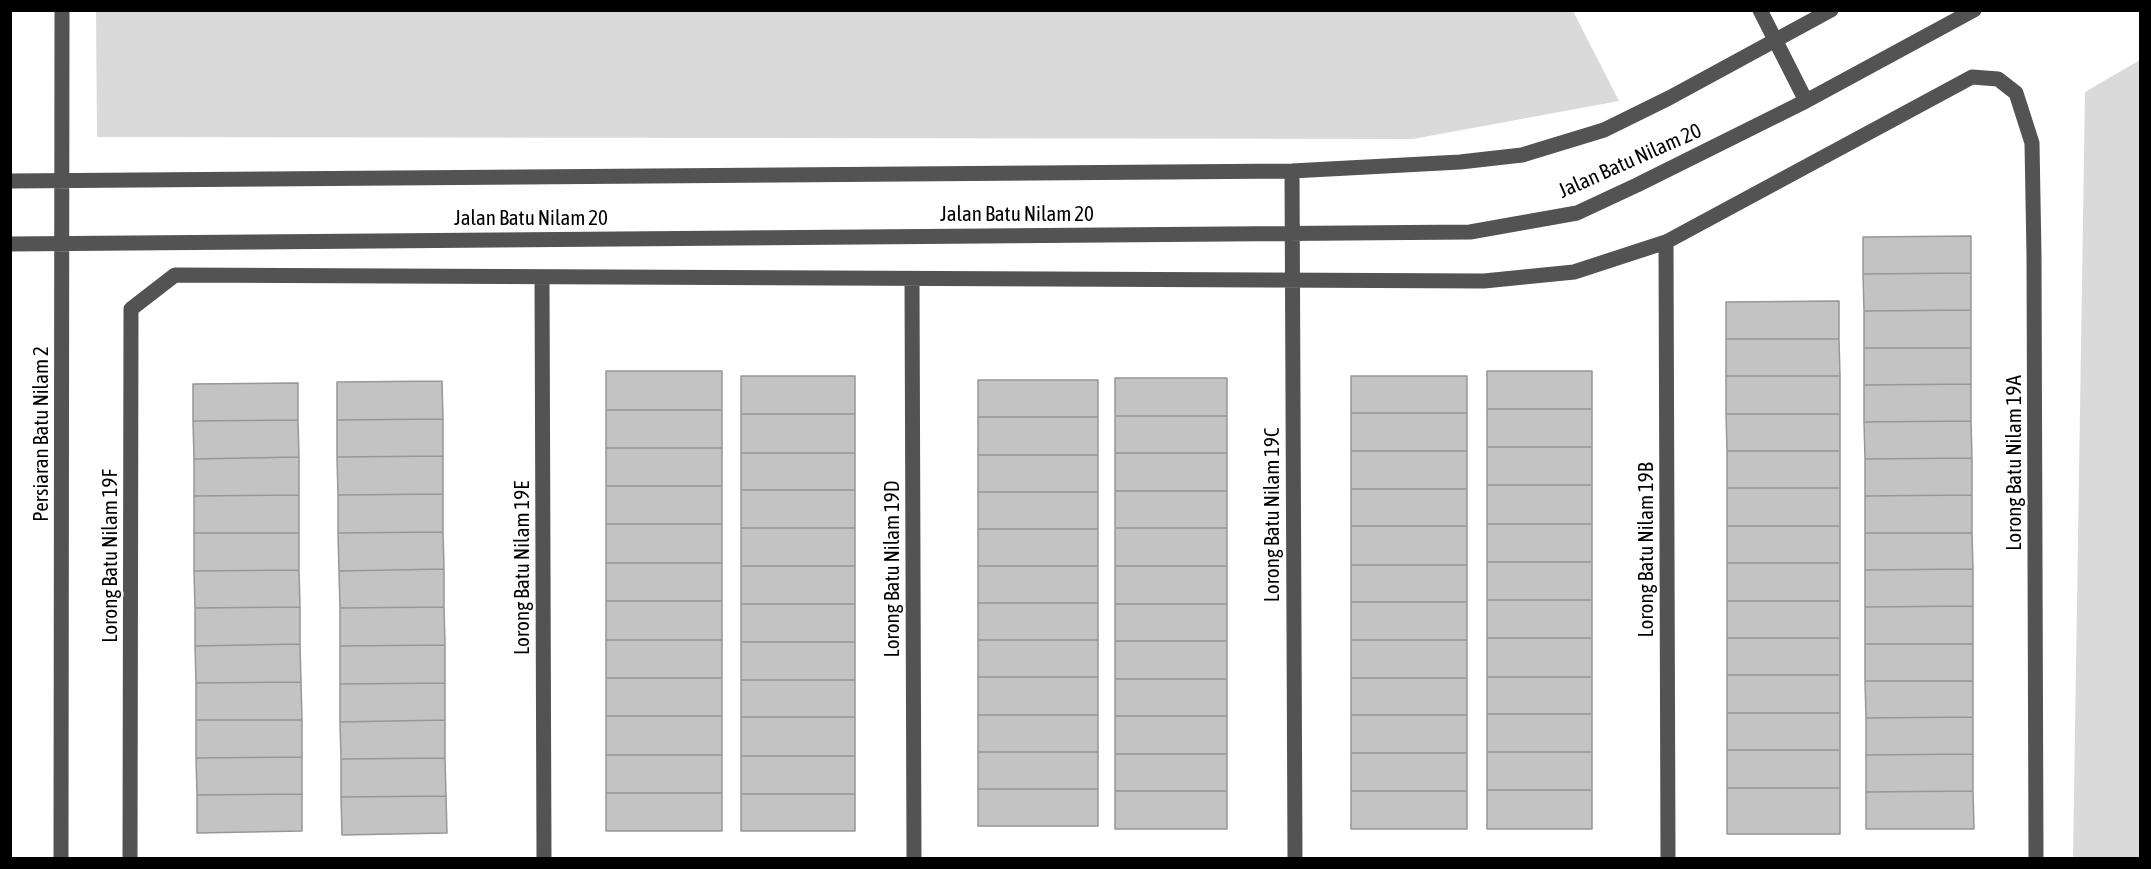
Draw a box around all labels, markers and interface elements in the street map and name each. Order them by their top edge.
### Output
street label: Jalan Batu Nilam 20 [1555,118,1705,204]
street label: Jalan Batu Nilam 20 [940,201,1094,227]
street label: Jalan Batu Nilam 20 [454,205,608,231]
street label: Persiaran Batu Nilam 2 [28,346,54,522]
street label: Lorong Batu Nilam 19A [2001,375,2027,551]
street label: Lorong Batu Nilam 19C [1259,428,1285,602]
street label: Lorong Batu Nilam 19B [1633,462,1659,638]
street label: Lorong Batu Nilam 19F [97,469,123,643]
street label: Lorong Batu Nilam 19E [509,481,535,655]
street label: Lorong Batu Nilam 19D [879,481,905,657]

